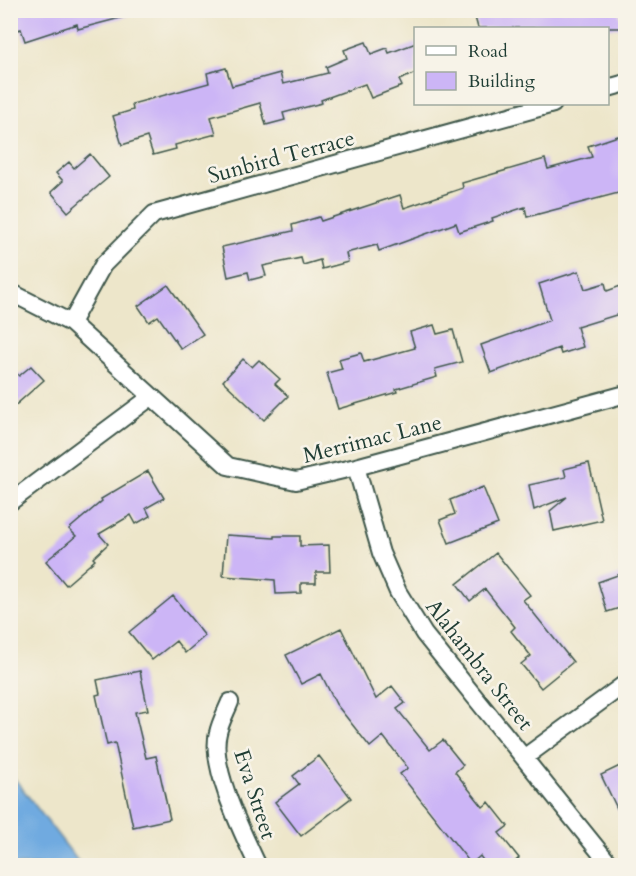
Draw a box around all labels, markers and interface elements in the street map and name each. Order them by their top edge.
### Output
legend [414,27,609,105]
text: Road [468,39,508,64]
text: Building [468,69,536,94]
street label: Sunbird Terrace [204,123,358,191]
street label: Merrimac Lane [300,407,445,471]
street label: Alahambra Street [418,593,540,737]
street label: Eva Street [226,745,284,843]

